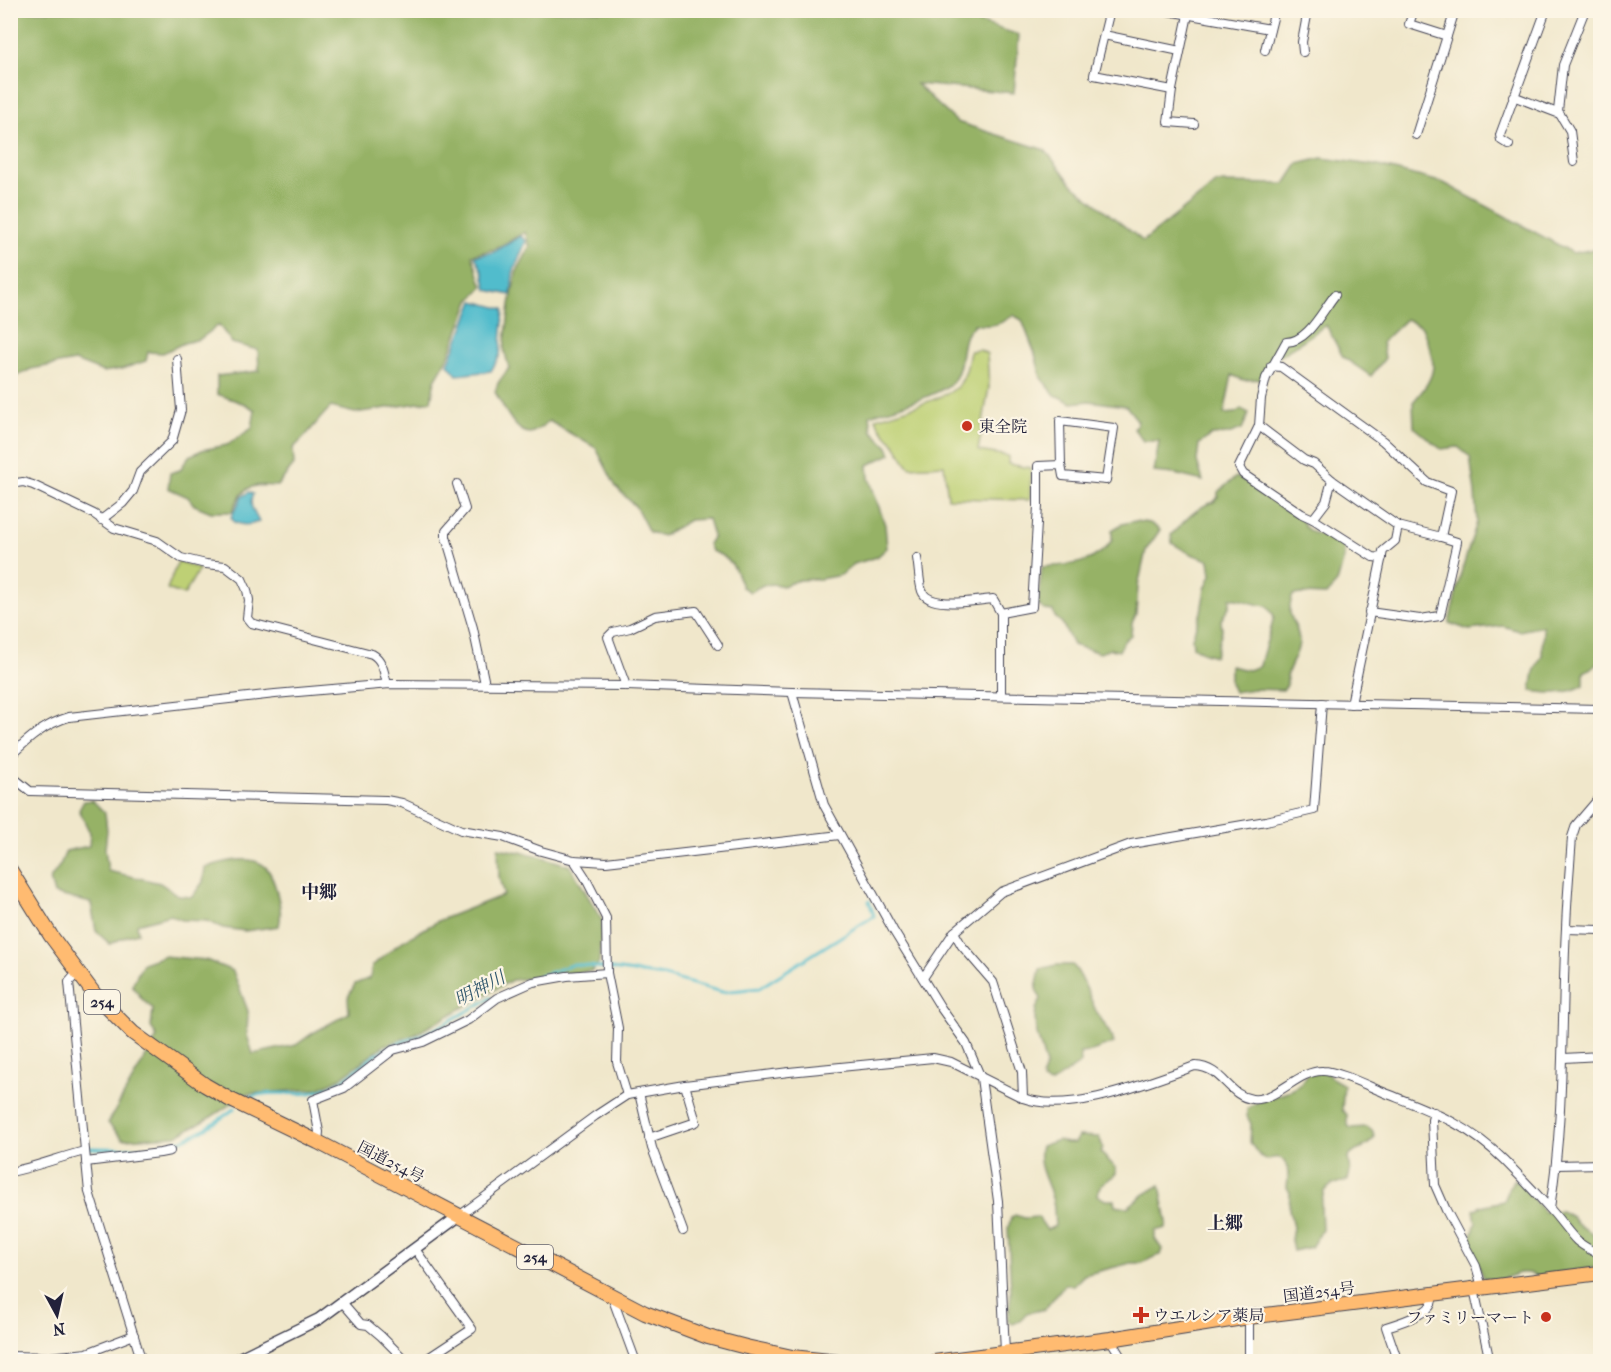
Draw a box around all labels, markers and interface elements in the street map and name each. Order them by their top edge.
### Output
place label: 東全院 [979,417,1027,436]
marker: 東全院 [960,419,974,433]
district label: 中郷 [301,882,337,903]
water label: 明神川 [451,966,511,1011]
road number: 254 [84,990,120,1014]
street label: 国道254号 [354,1137,428,1187]
district label: 上郷 [1207,1213,1243,1234]
road number: 254 [517,1245,553,1269]
street label: 国道254号 [1282,1278,1356,1306]
north arrow [27,1285,87,1345]
place label: ウエルシア薬局 [1153,1306,1265,1325]
marker: ウエルシア薬局 [1134,1308,1148,1322]
place label: ファミリーマート [1406,1308,1534,1327]
marker: ファミリーマート [1539,1310,1553,1324]
text: N [51,1319,66,1340]

